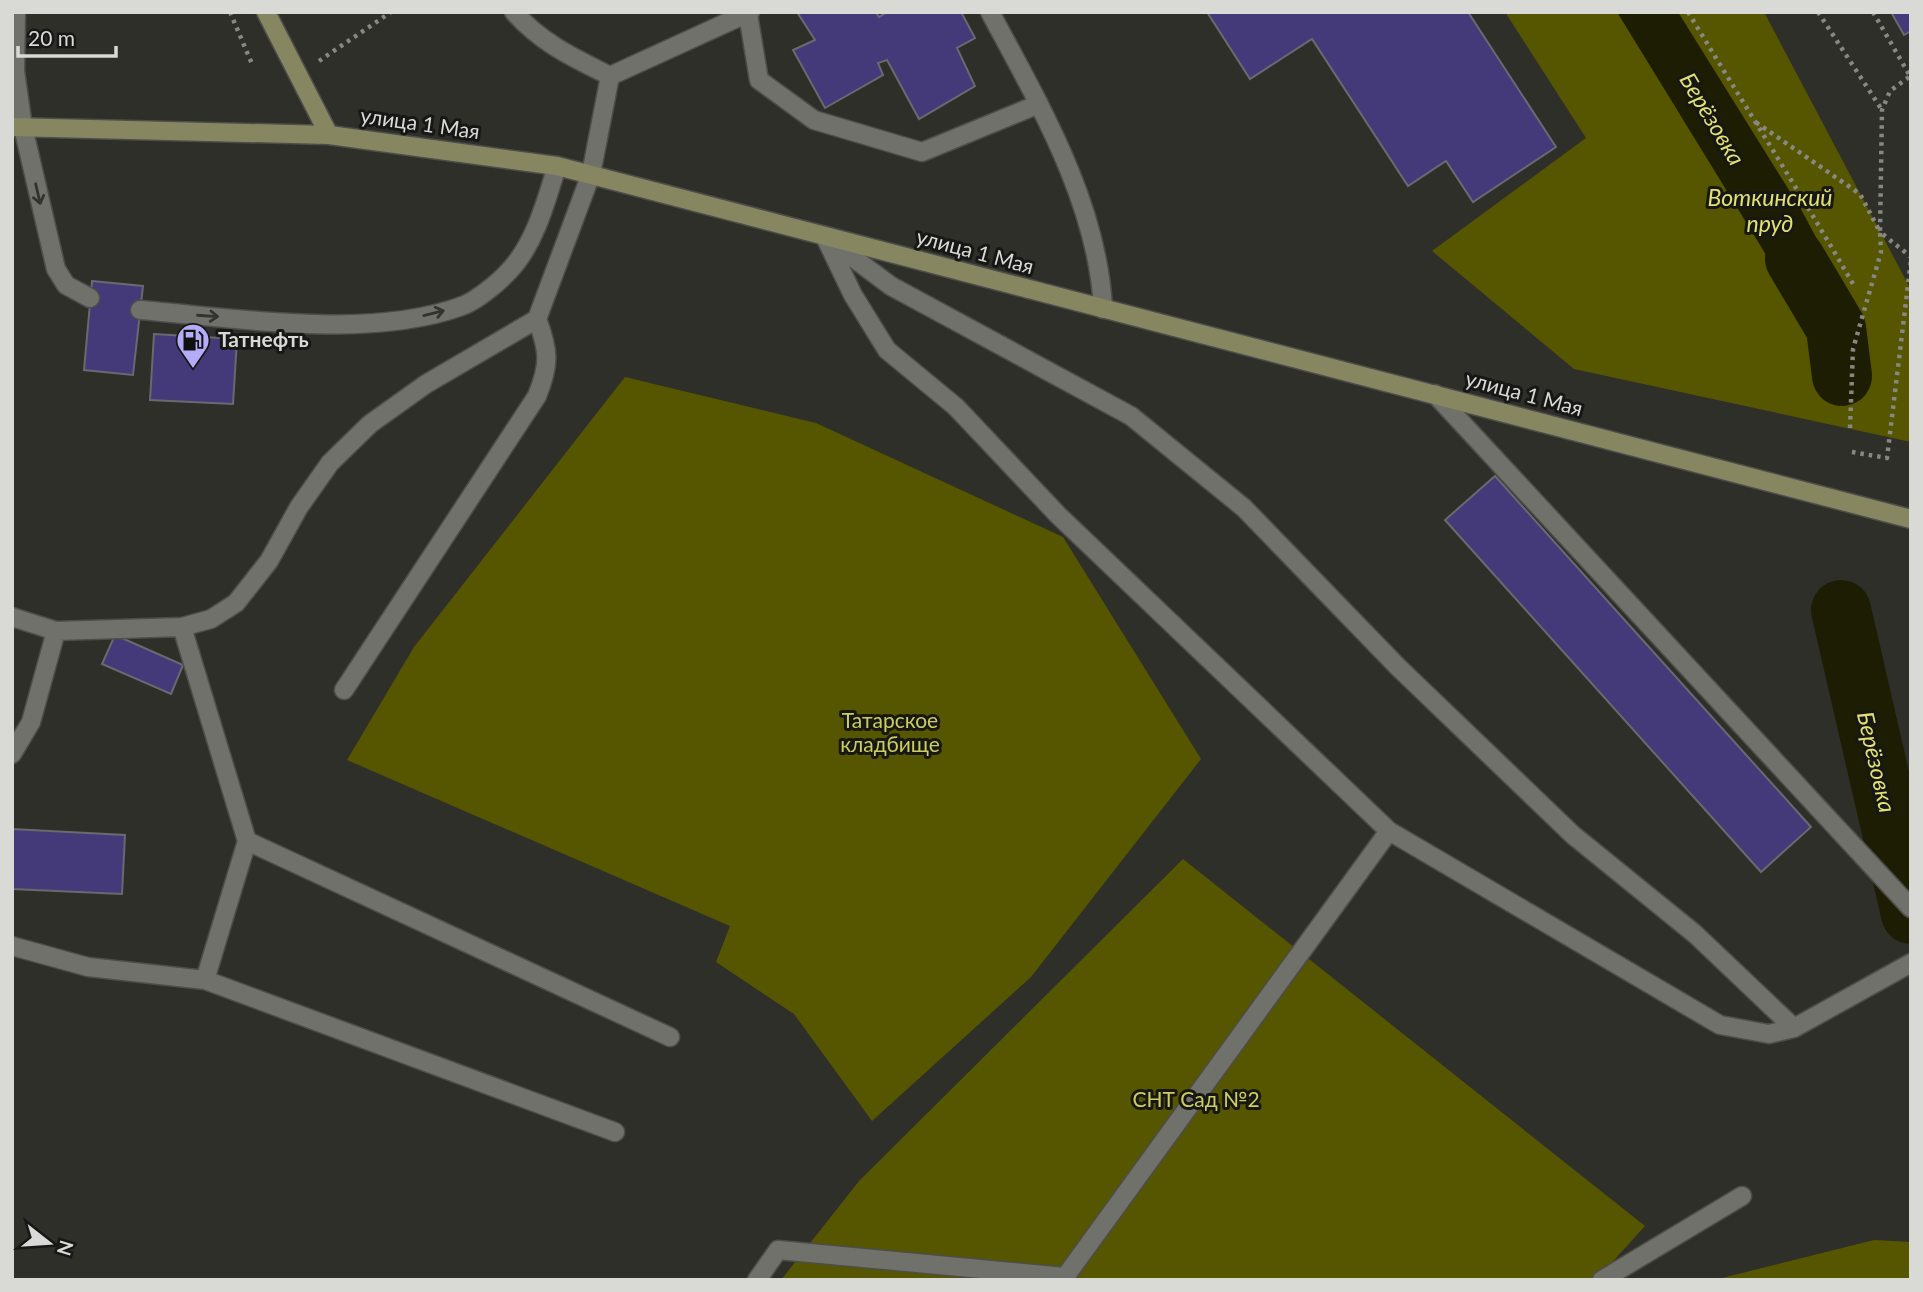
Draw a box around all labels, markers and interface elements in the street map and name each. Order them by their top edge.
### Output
scale bar [18,14,116,58]
text: 20 m [28,25,75,50]
water label: Берёзовка [1674,67,1751,170]
street label: улица 1 Мая [359,102,482,143]
one-way arrow [33,182,46,204]
water label: Воткинский пруд [1707,183,1833,237]
street label: улица 1 Мая [914,223,1037,278]
one-way arrow [422,306,445,319]
one-way arrow [196,309,219,322]
fuel station icon: Татнефть [174,321,212,370]
place label: Татнефть [218,326,309,351]
street label: улица 1 Мая [1463,365,1586,420]
park label: Татарское кладбище [840,707,940,756]
water label: Берёзовка [1852,709,1902,815]
park label: СНТ Сад №2 [1132,1086,1260,1111]
north arrow [14,1208,84,1278]
text: N [53,1238,79,1258]

